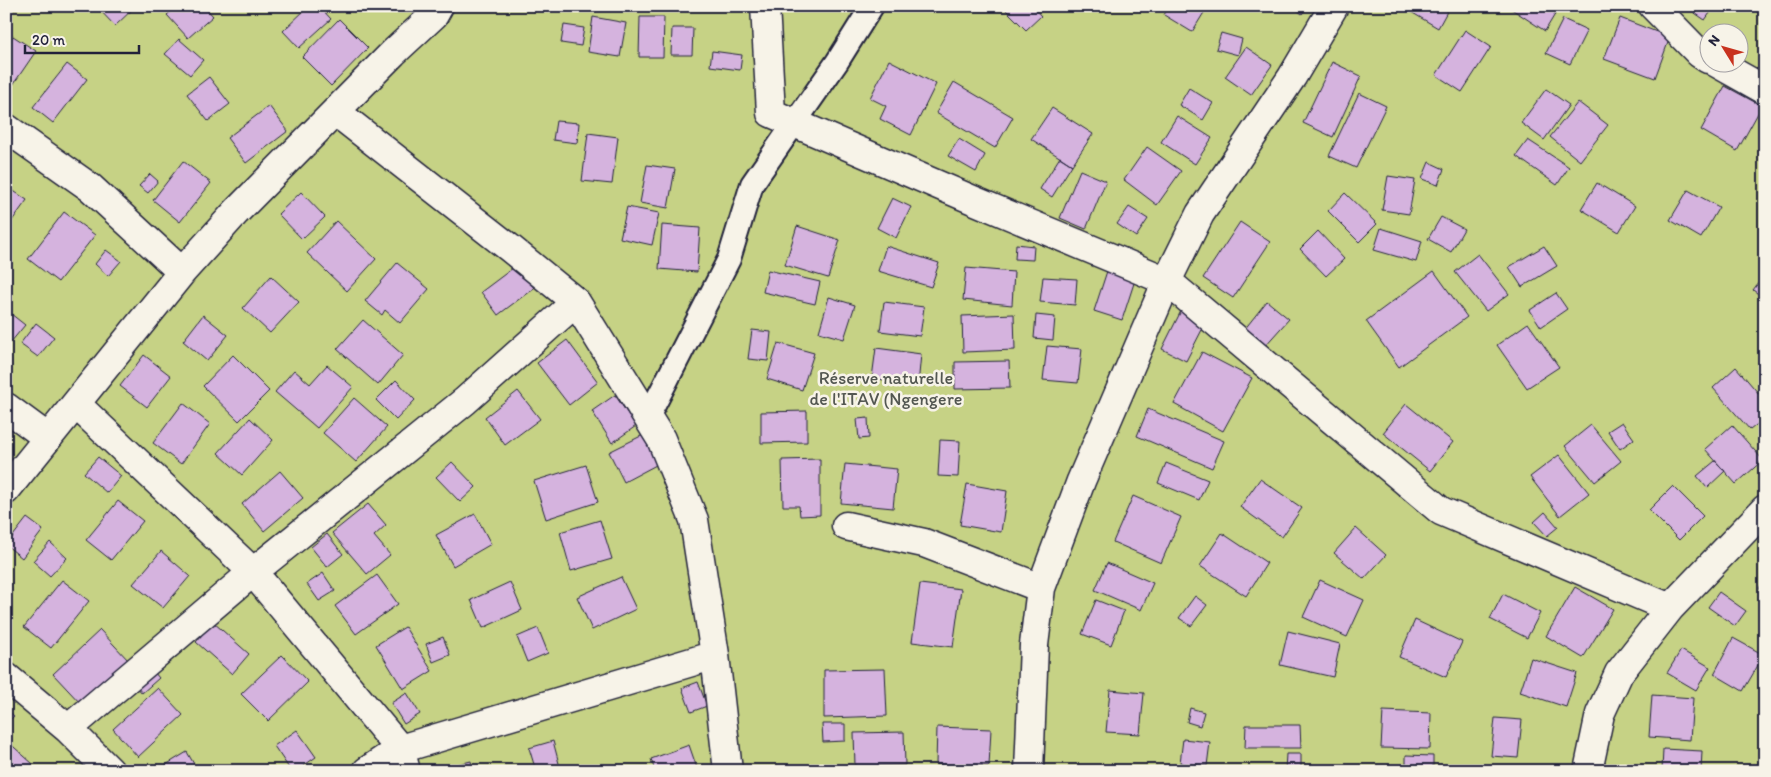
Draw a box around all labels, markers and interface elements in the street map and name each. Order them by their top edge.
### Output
scale bar [25,22,139,54]
north arrow [1698,22,1748,72]
text: 20 m [32,31,66,49]
text: N [1704,32,1724,49]
park label: Réserve naturelle de l'ITAV (Ngengere [810,367,962,410]

